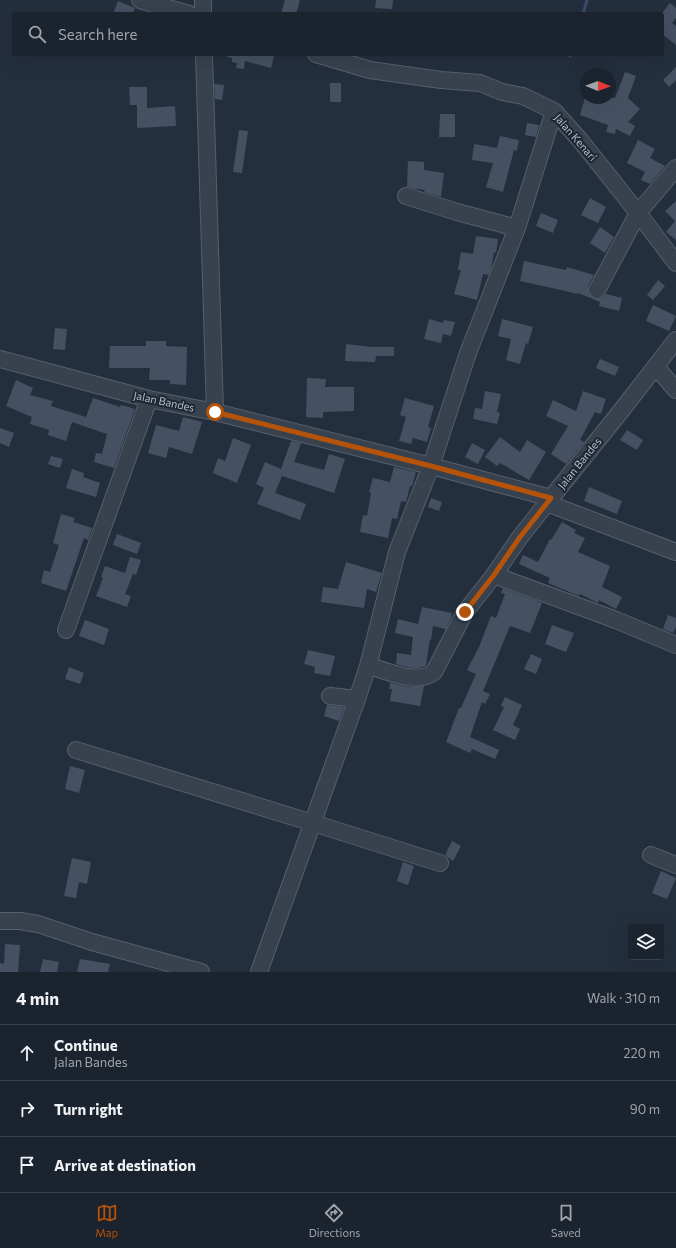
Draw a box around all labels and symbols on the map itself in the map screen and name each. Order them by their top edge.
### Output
north arrow [580,68,616,104]
street label: Jalan Kenari [551,111,600,164]
street label: Jalan Bandes [132,388,196,415]
route start [206,403,224,421]
street label: Jalan Bandes [554,435,604,492]
route end [456,603,474,621]

